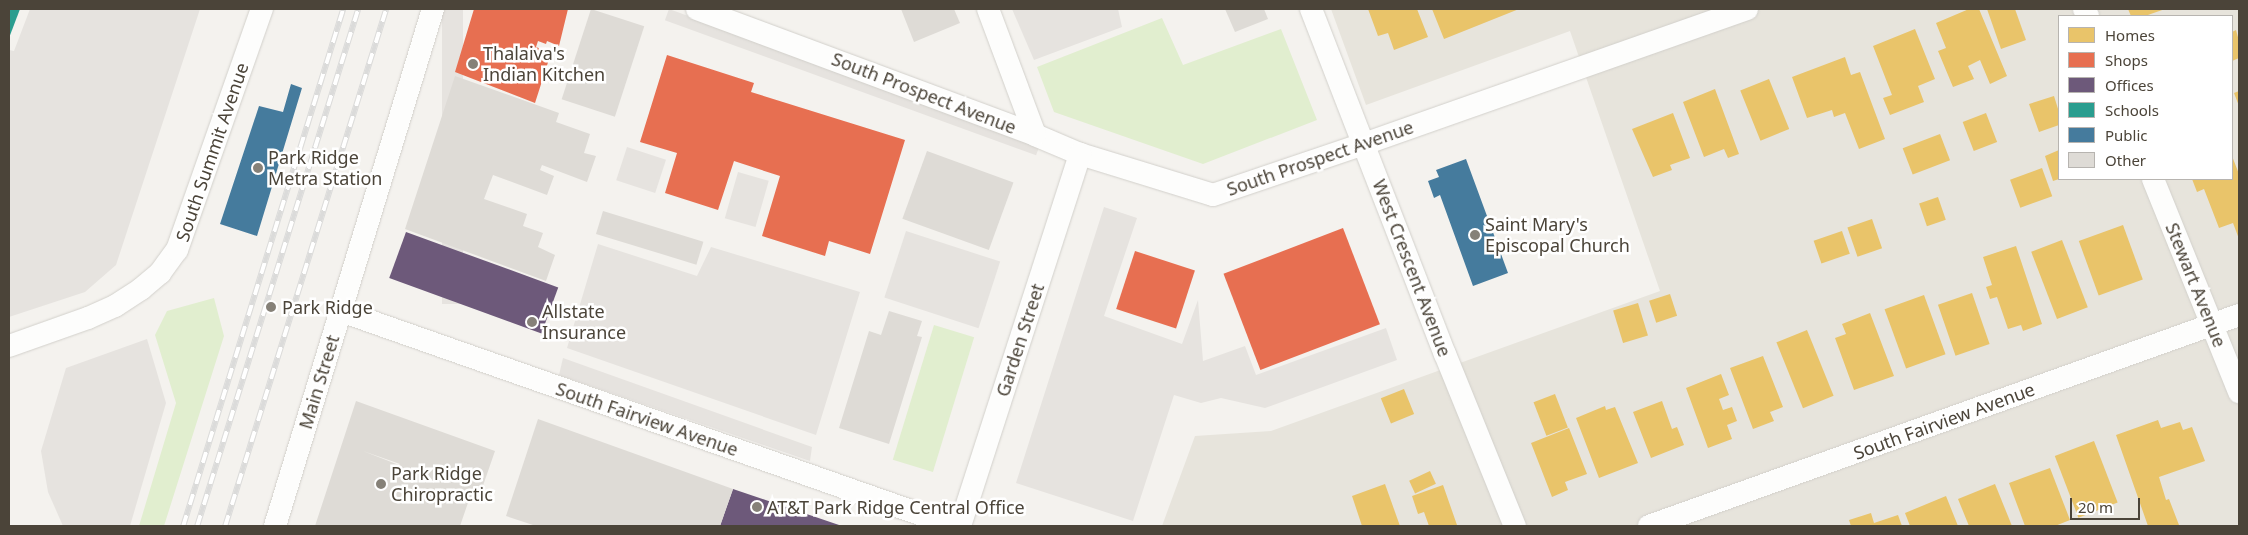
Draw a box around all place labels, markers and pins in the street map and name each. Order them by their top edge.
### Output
place label: Thalaiva's Indian Kitchen [483,43,605,86]
marker: Thalaiva's Indian Kitchen [467,58,479,70]
place label: Park Ridge Metra Station [268,147,382,190]
marker: Park Ridge Metra Station [252,162,264,174]
place label: Saint Mary's Episcopal Church [1485,214,1630,256]
marker: Saint Mary's Episcopal Church [1469,229,1481,241]
place label: Park Ridge [282,296,373,318]
marker: Park Ridge [264,300,278,314]
place label: Allstate Insurance [542,301,626,344]
marker: Allstate Insurance [526,316,538,328]
place label: Park Ridge Chiropractic [391,463,493,506]
marker: Park Ridge Chiropractic [375,478,387,490]
place label: AT&T Park Ridge Central Office [767,496,1025,518]
marker: AT&T Park Ridge Central Office [751,501,763,513]

